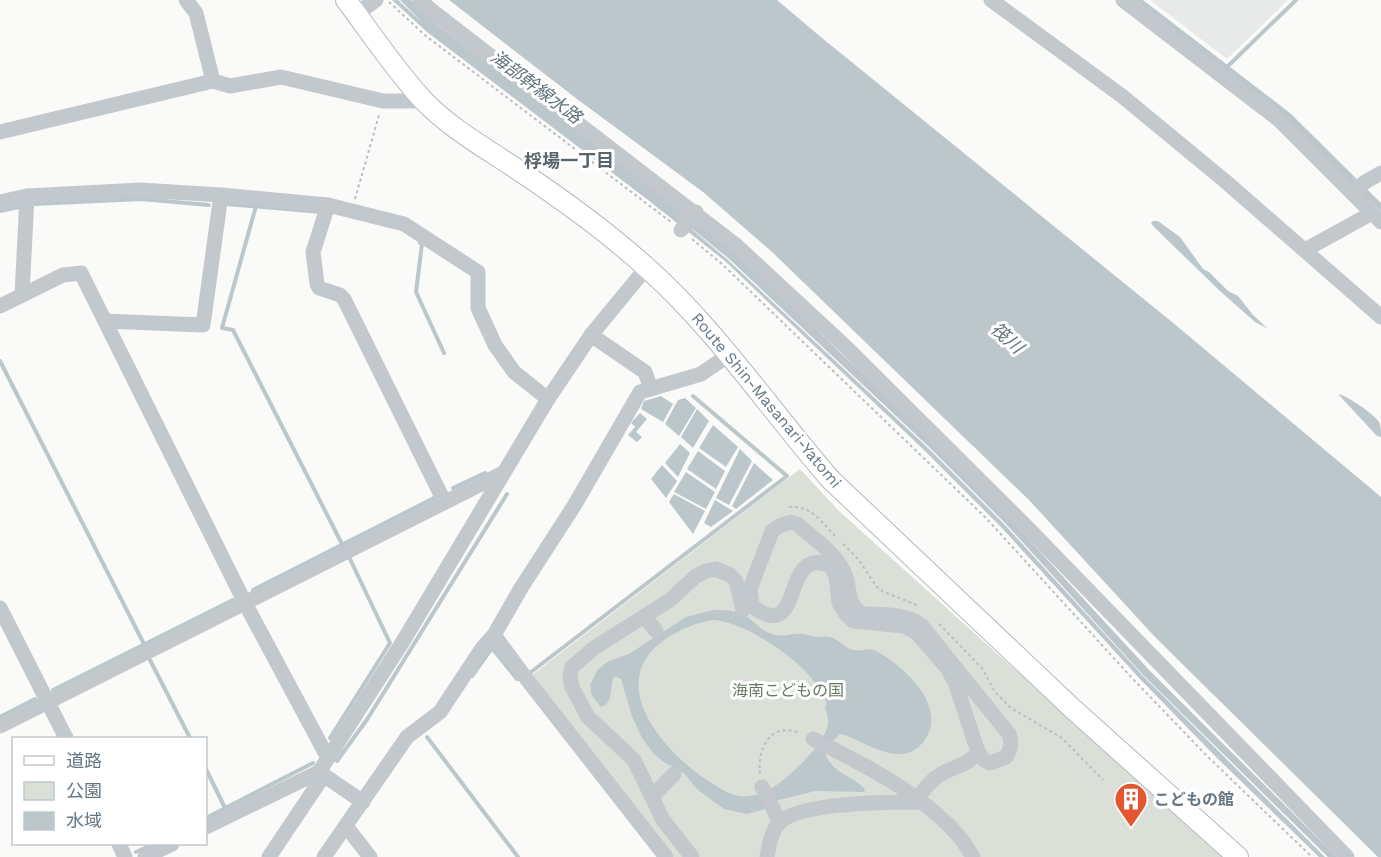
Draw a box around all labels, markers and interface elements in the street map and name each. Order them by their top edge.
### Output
water label: 海部幹線水路 [487,46,587,129]
district label: 桴場一丁目 [524,150,614,171]
street label: Route Shin-Masanari-Yatomi [688,309,845,492]
water label: 筏川 [987,318,1029,359]
park label: 海南こどもの国 [732,681,844,700]
legend [12,737,207,845]
text: 道路 [66,750,102,771]
text: 公園 [66,780,102,801]
building icon: こどもの館 [1113,781,1149,828]
place label: こどもの館 [1154,790,1234,809]
text: 水域 [66,810,102,831]

